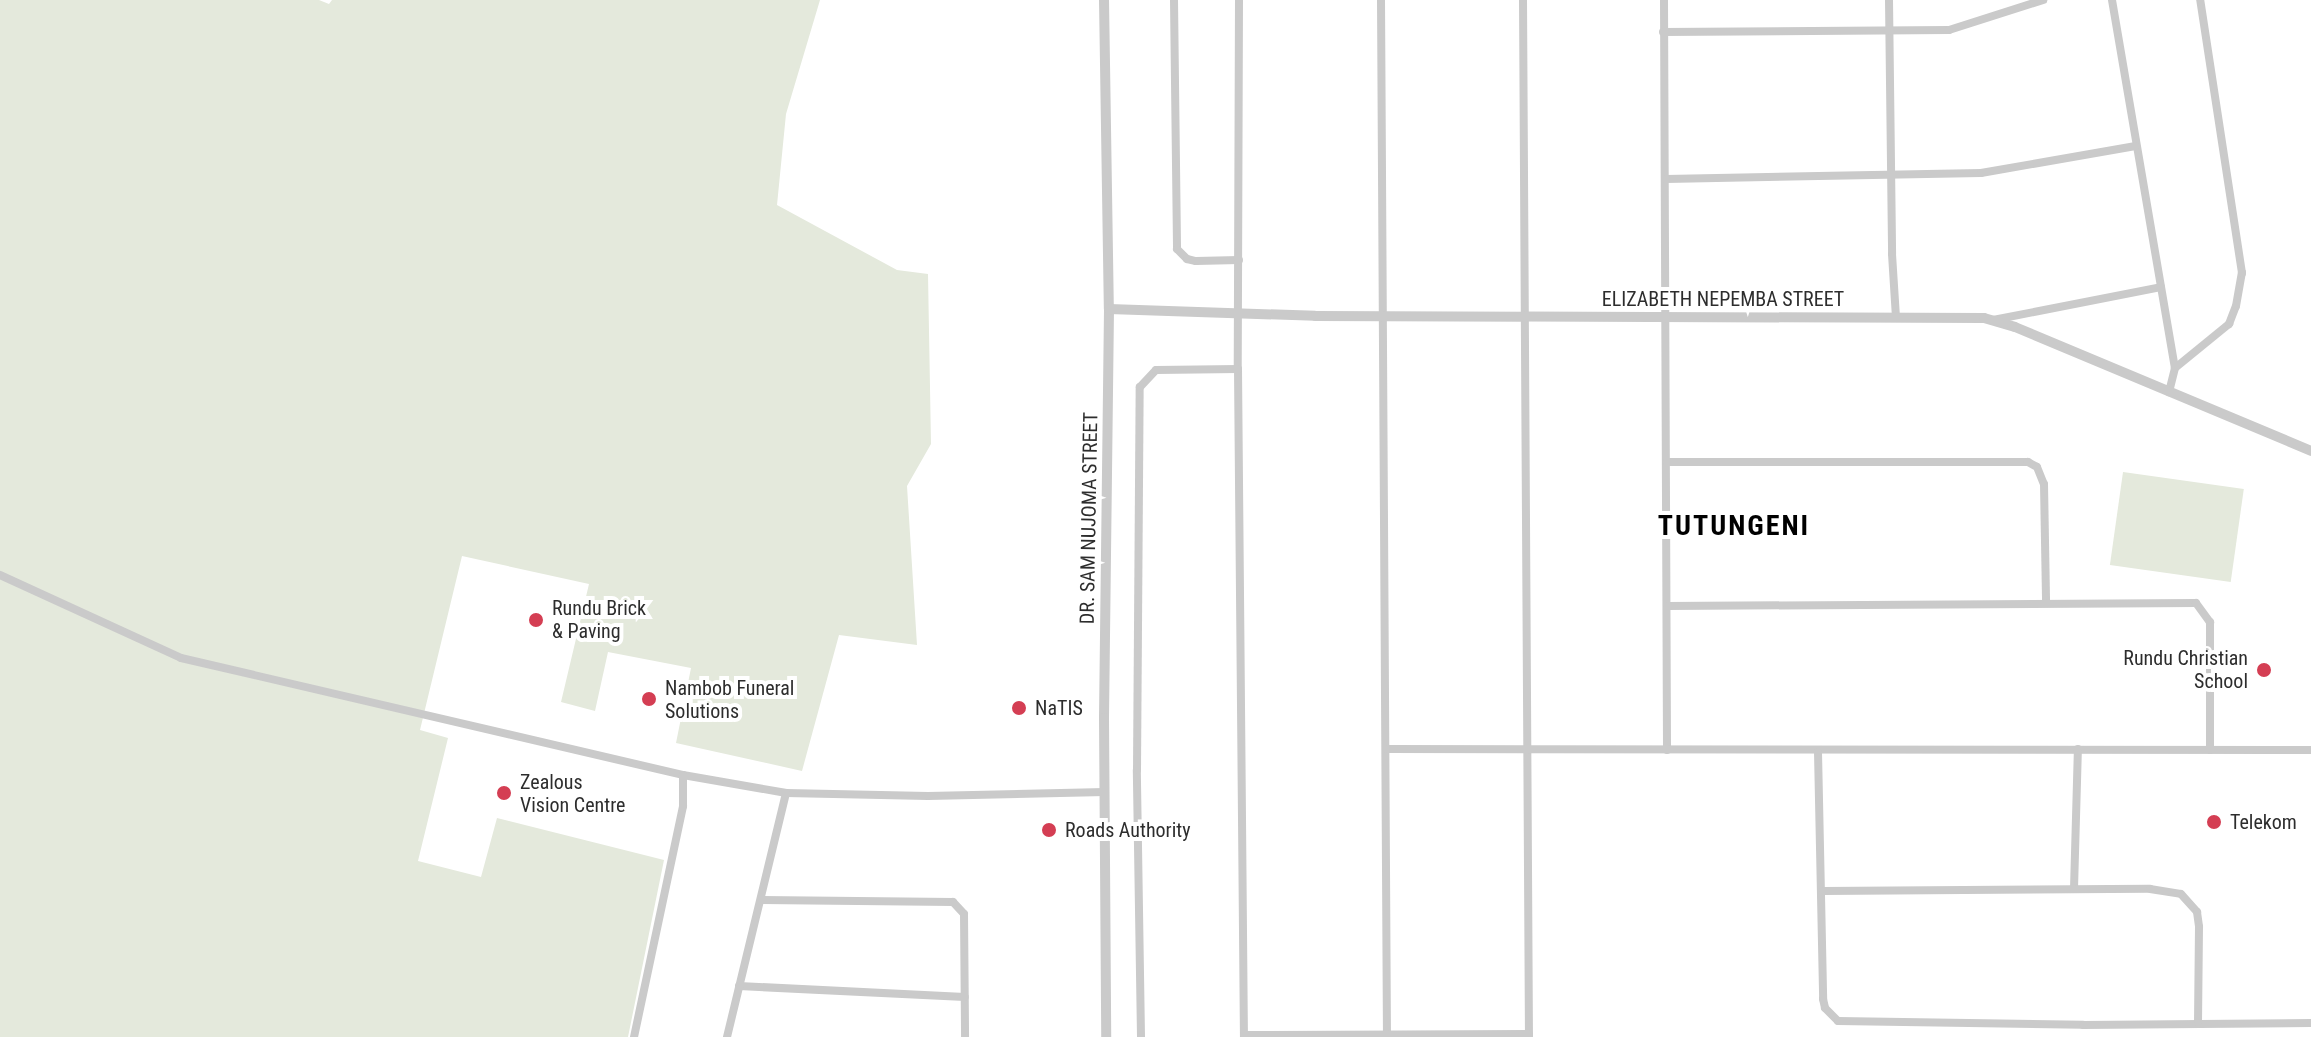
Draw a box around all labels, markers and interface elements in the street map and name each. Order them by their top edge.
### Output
street label: ELIZABETH NEPEMBA STREET [1602,287,1844,311]
street label: DR. SAM NUJOMA STREET [1075,412,1103,624]
district label: TUTUNGENI [1658,509,1810,543]
place label: Rundu Brick & Paving [552,596,646,643]
marker: Rundu Brick & Paving [527,611,545,629]
place label: Rundu Christian School [2123,646,2248,693]
marker: Rundu Christian School [2255,661,2273,679]
place label: Nambob Funeral Solutions [665,676,794,723]
marker: Nambob Funeral Solutions [640,690,658,708]
place label: NaTIS [1035,696,1083,720]
marker: NaTIS [1010,699,1028,717]
place label: Zealous Vision Centre [520,770,625,817]
marker: Zealous Vision Centre [495,784,513,802]
place label: Telekom [2230,810,2297,834]
marker: Telekom [2205,813,2223,831]
place label: Roads Authority [1065,818,1191,842]
marker: Roads Authority [1040,821,1058,839]

